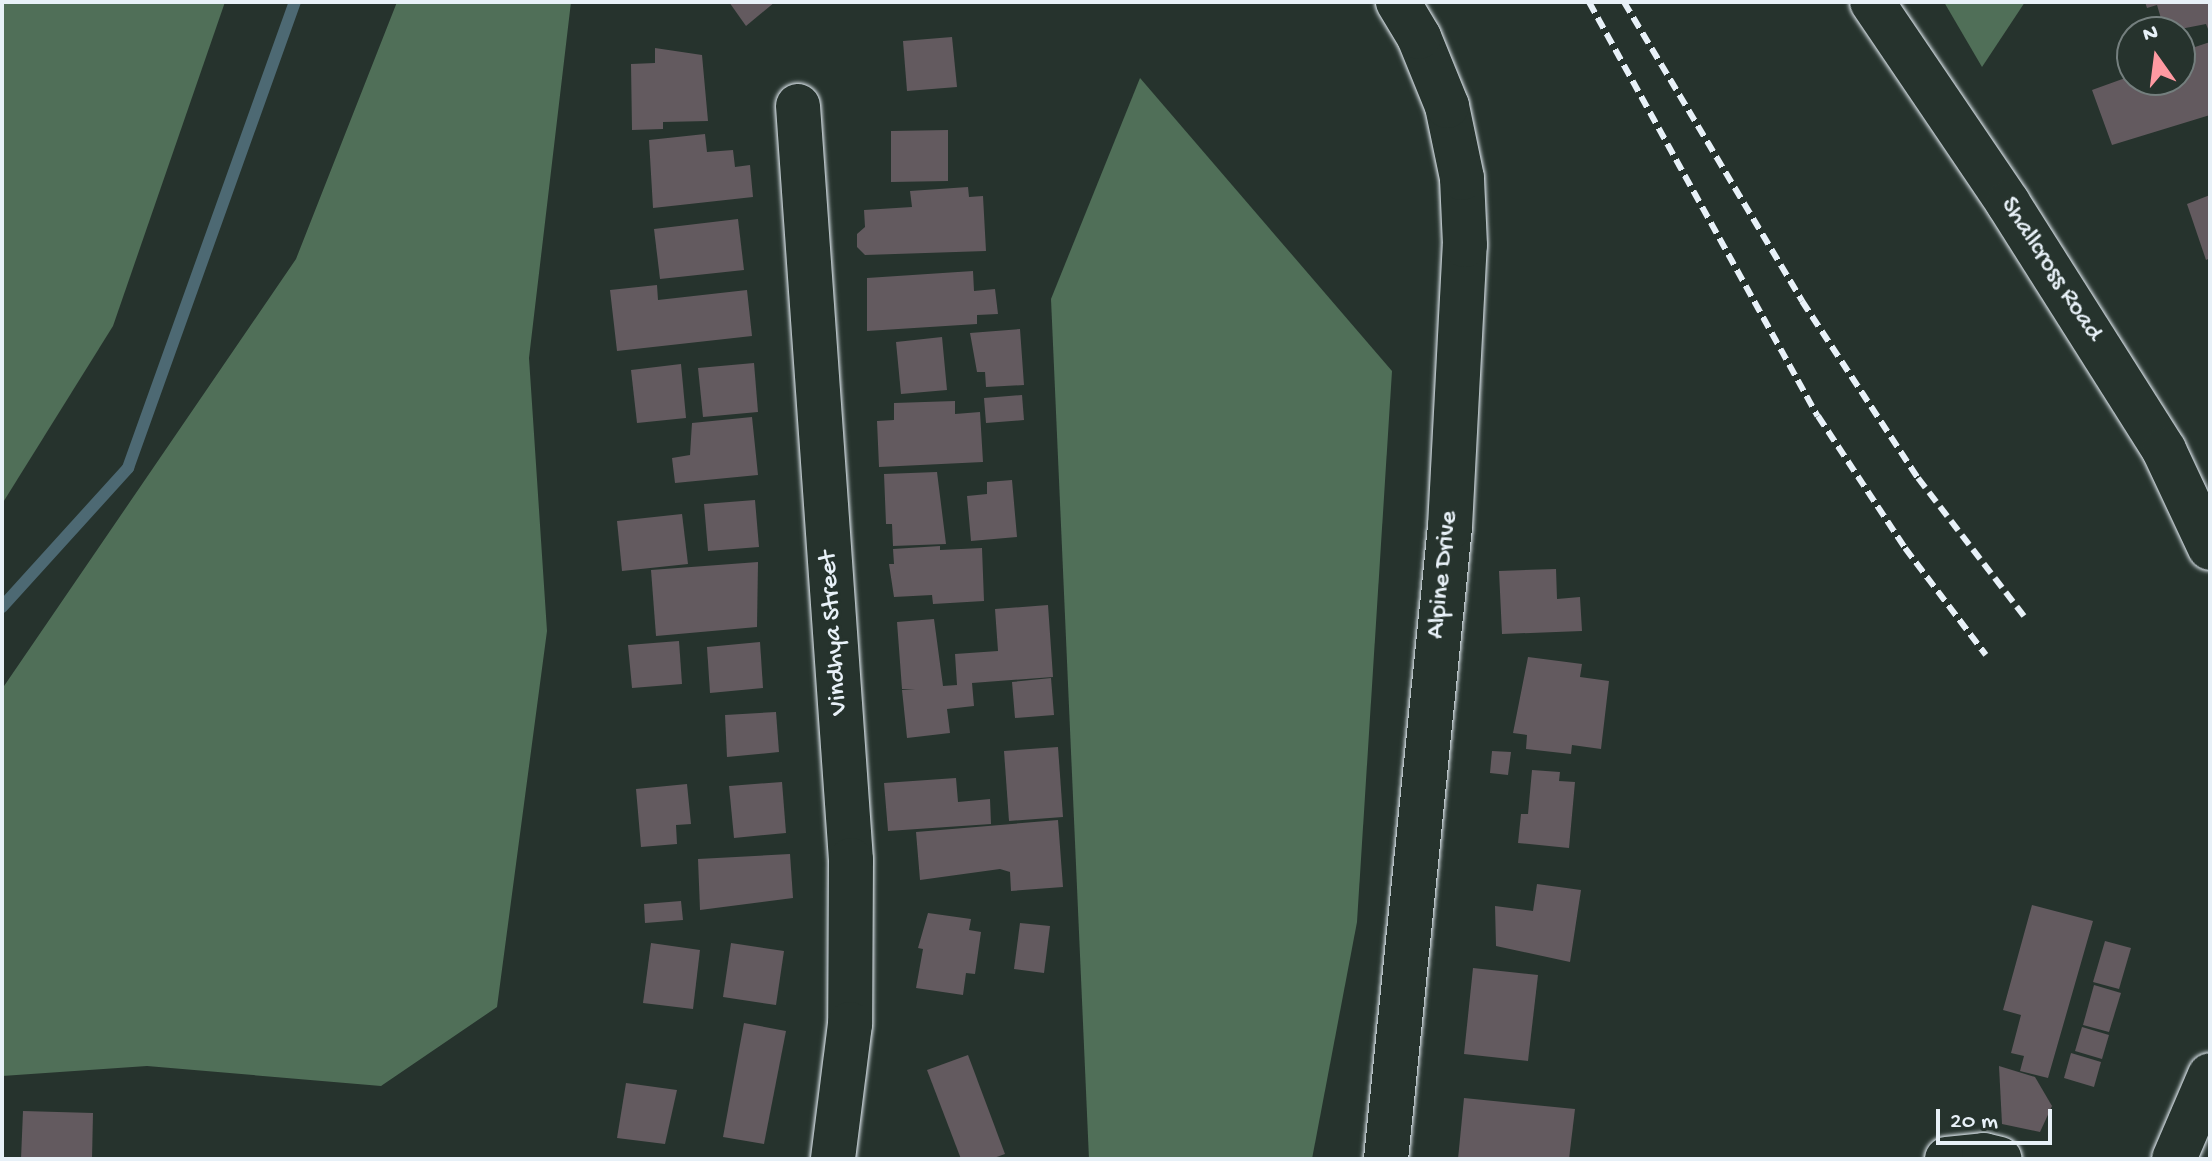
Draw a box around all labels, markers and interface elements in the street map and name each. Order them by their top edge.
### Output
north arrow [2116,16,2196,96]
text: N [2141,20,2161,49]
street label: Shallcross Road [1992,192,2108,348]
street label: Alpine Drive [1422,510,1466,640]
street label: Vindhya Street [814,550,856,716]
scale bar [1940,1093,2056,1143]
text: 20 m [1950,1108,1998,1137]

